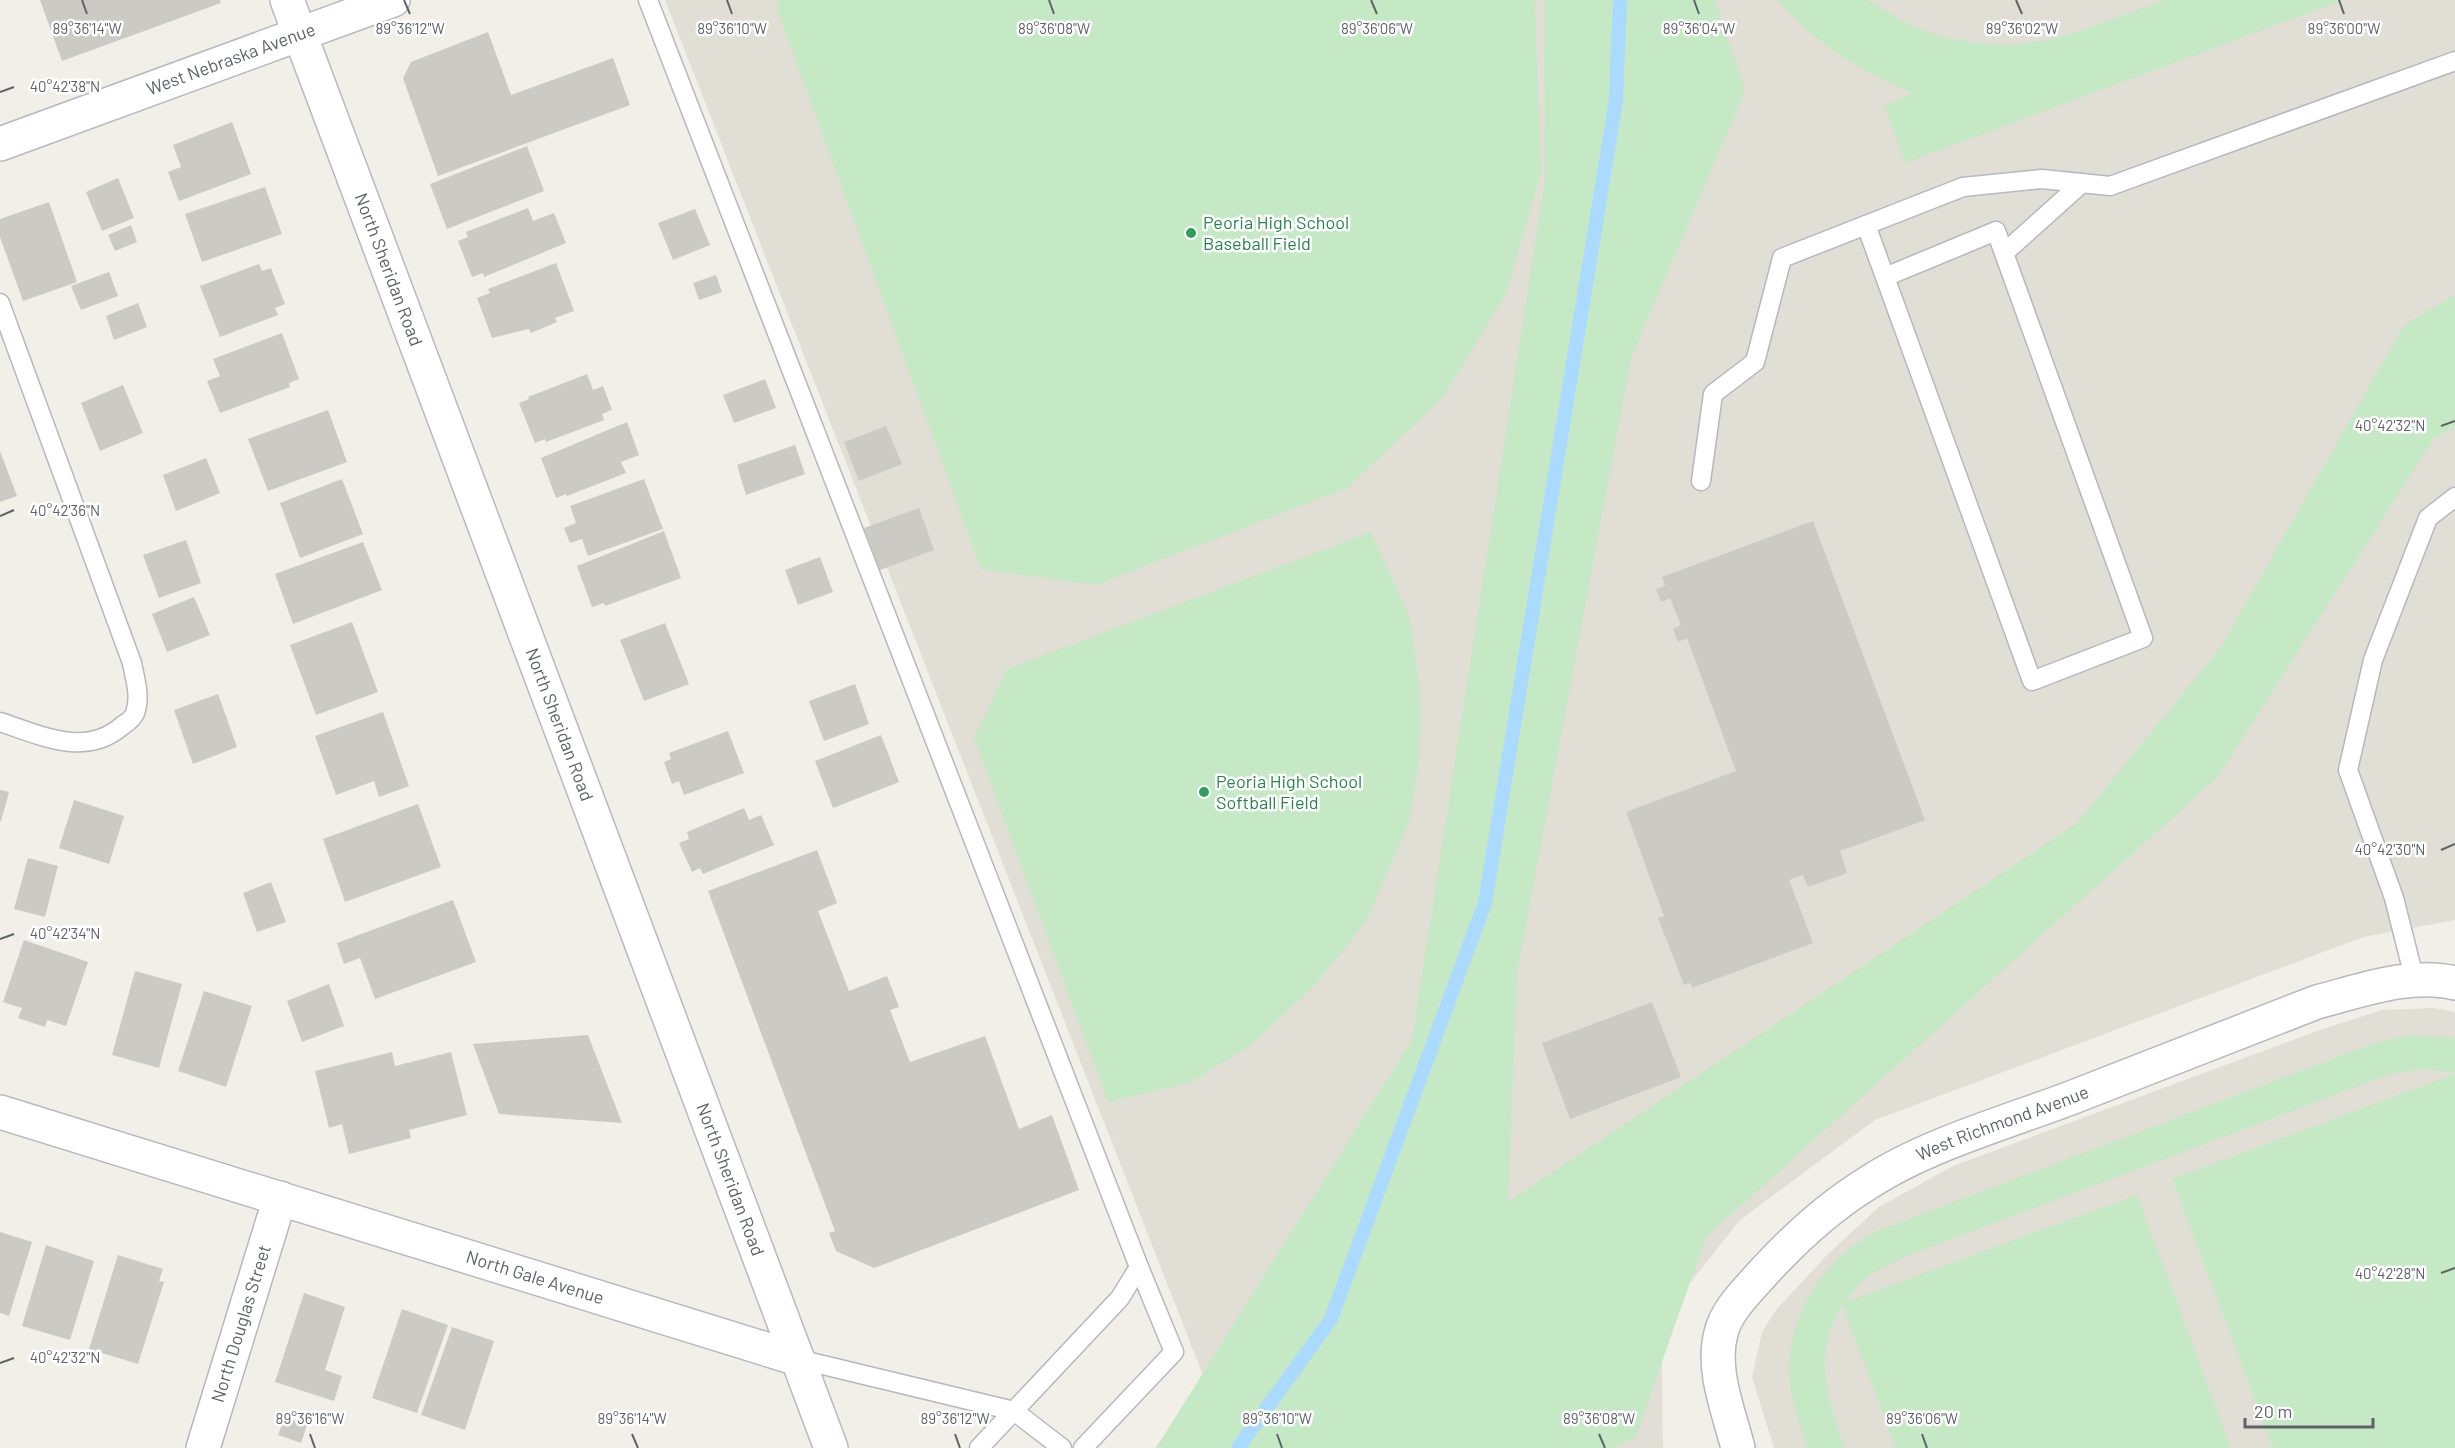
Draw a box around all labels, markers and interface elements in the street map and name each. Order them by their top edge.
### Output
street label: West Nebraska Avenue [143,17,318,99]
text: 89°36'14"W [52,19,122,37]
text: 89°36'12"W [375,19,445,37]
text: 89°36'10"W [697,19,767,37]
text: 89°36'08"W [1018,19,1090,37]
text: 89°36'06"W [1341,19,1413,37]
text: 89°36'04"W [1663,19,1735,37]
text: 89°36'02"W [1986,19,2058,37]
text: 89°36'00"W [2308,19,2380,37]
text: 40°42'38"N [30,77,100,95]
street label: North Sheridan Road [350,190,428,349]
place label: Peoria High School Baseball Field [1203,211,1349,254]
marker: Peoria High School Baseball Field [1184,226,1198,240]
text: 40°42'32"N [2355,416,2425,434]
text: 40°42'36"N [30,501,100,519]
street label: North Sheridan Road [521,645,599,804]
place label: Peoria High School Softball Field [1216,770,1362,813]
marker: Peoria High School Softball Field [1197,785,1211,799]
text: 40°42'30"N [2354,840,2426,858]
text: 40°42'34"N [30,924,100,942]
street label: West Richmond Avenue [1912,1080,2092,1165]
street label: North Sheridan Road [692,1100,770,1259]
street label: North Douglas Street [206,1242,275,1405]
street label: North Gale Avenue [463,1245,607,1308]
text: 40°42'28"N [2355,1264,2425,1282]
text: 40°42'32"N [30,1348,100,1366]
scale bar [2245,1391,2372,1429]
text: 20 m [2254,1400,2292,1422]
text: 89°36'16"W [276,1409,344,1427]
text: 89°36'14"W [597,1409,667,1427]
text: 89°36'12"W [920,1409,990,1427]
text: 89°36'10"W [1242,1409,1312,1427]
text: 89°36'08"W [1563,1409,1635,1427]
text: 89°36'06"W [1886,1409,1958,1427]

